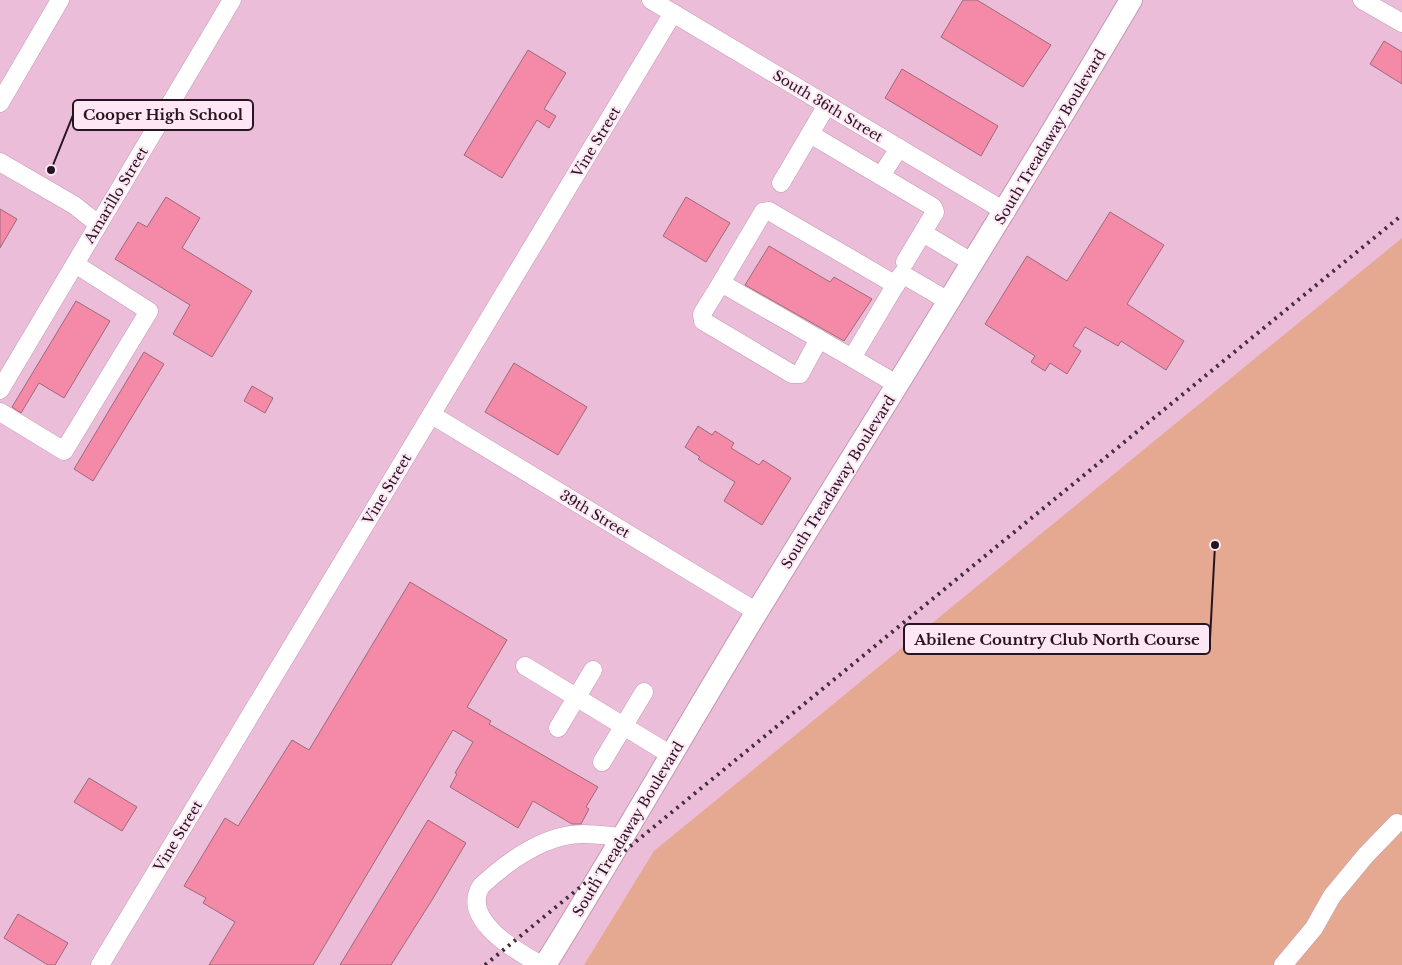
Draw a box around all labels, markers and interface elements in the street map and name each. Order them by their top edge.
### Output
street label: South Treadaway Boulevard [990,46,1110,228]
street label: South 36th Street [770,66,887,146]
callout: Cooper High School [73,100,253,130]
street label: Vine Street [567,103,625,182]
text: Cooper High School [83,105,244,124]
street label: Amarillo Street [80,143,152,247]
street label: South Treadaway Boulevard [777,391,899,572]
street label: Vine Street [358,450,416,529]
street label: 39th Street [557,486,634,542]
callout: Abilene Country Club North Course [904,624,1210,654]
text: Abilene Country Club North Course [913,630,1200,649]
street label: South Treadaway Boulevard [568,738,688,920]
street label: Vine Street [149,797,207,876]

